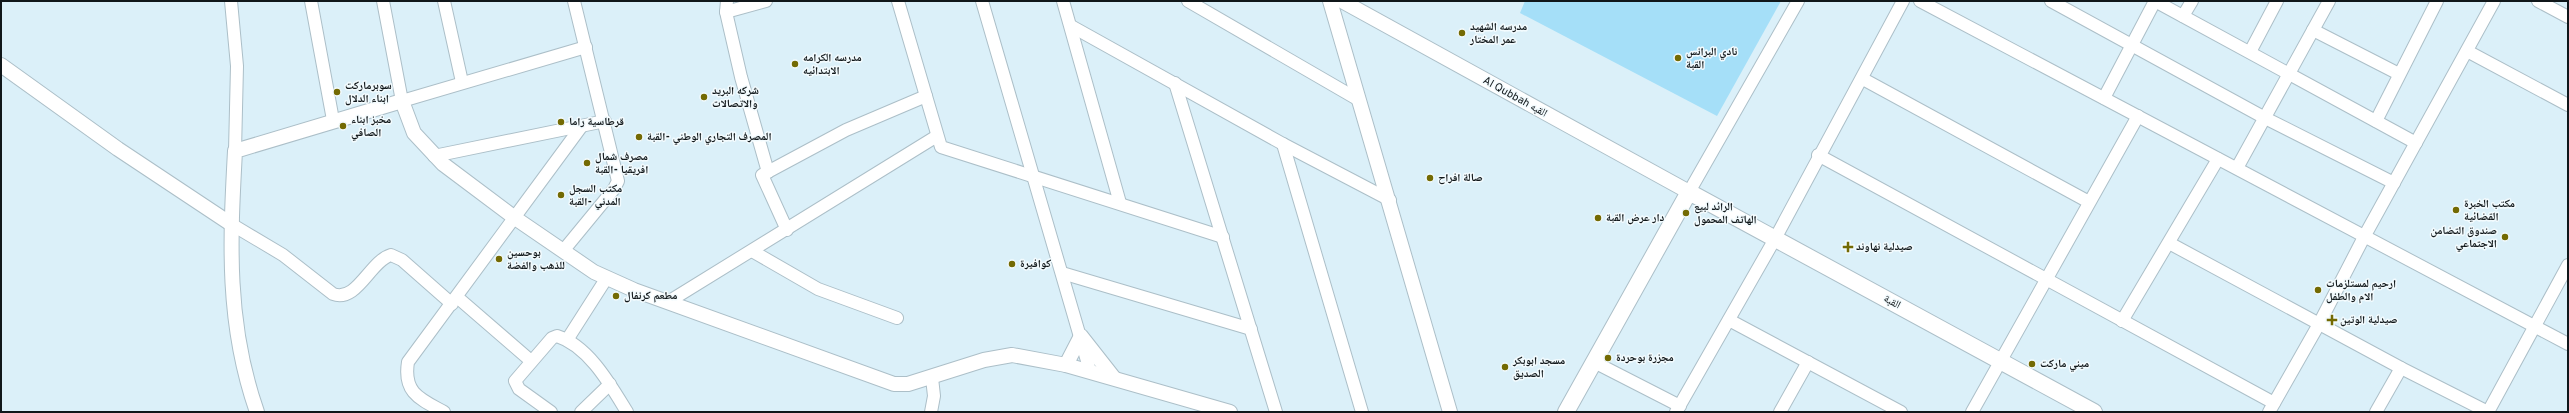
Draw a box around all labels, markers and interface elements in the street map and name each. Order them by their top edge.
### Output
place label: مدرسه الشهيد عمر المختار [1469,20,1527,47]
marker: مدرسه الشهيد عمر المختار [1457,28,1467,38]
place label: نادي البرانس القبة [1686,45,1737,72]
place label: مدرسه الكرامه الابتدائيه [803,51,862,78]
marker: نادي البرانس القبة [1673,53,1683,63]
marker: مدرسه الكرامه الابتدائيه [790,59,800,69]
street label: Al Qubbah القبه [1480,74,1550,120]
place label: سوبرماركت ابناء الدلال [345,79,392,106]
place label: شركه البريد والاتصالات [712,84,759,111]
marker: سوبرماركت ابناء الدلال [332,87,342,97]
marker: شركه البريد والاتصالات [699,92,709,102]
place label: مخبز ابناء الصافي [351,113,391,141]
place label: قرطاسية راما [569,115,624,129]
marker: قرطاسية راما [556,117,566,127]
marker: مخبز ابناء الصافي [338,121,348,131]
place label: المصرف التجاري الوطني -القبة [647,130,772,145]
marker: المصرف التجاري الوطني -القبة [634,132,644,142]
place label: مصرف شمال افريقيا -القبة [595,150,648,177]
marker: مصرف شمال افريقيا -القبة [582,158,592,168]
place label: صالة افراح [1438,171,1483,185]
marker: صالة افراح [1425,173,1435,183]
place label: مكتب السجل المدني -القبة [569,182,622,210]
marker: مكتب السجل المدني -القبة [556,190,566,200]
place label: مكتب الخبرة القضائية [2464,197,2515,224]
place label: الرائد لبيع الهاتف المحمول [1694,200,1757,227]
marker: مكتب الخبرة القضائية [2451,205,2461,215]
marker: الرائد لبيع الهاتف المحمول [1681,208,1691,218]
place label: دار عرض القبة [1606,211,1665,225]
marker: دار عرض القبة [1593,213,1603,223]
place label: صندوق التضامن الاجتماعي [2431,224,2497,252]
marker: صندوق التضامن الاجتماعي [2500,232,2510,242]
place label: صيدلية نهاوند [1856,240,1913,254]
marker: صيدلية نهاوند [1843,242,1853,252]
place label: بوحسين للذهب والفضة [507,246,565,273]
marker: بوحسين للذهب والفضة [494,254,504,264]
place label: كوافيرة [1020,257,1051,271]
marker: كوافيرة [1007,259,1017,269]
place label: ارحيم لمستلزمات الام والطفل [2326,277,2396,304]
marker: ارحيم لمستلزمات الام والطفل [2313,285,2323,295]
place label: مطعم كرنفال [624,289,677,303]
marker: مطعم كرنفال [611,291,621,301]
street label: القبة [1881,292,1903,312]
place label: صيدلية الوتين [2340,313,2398,327]
marker: صيدلية الوتين [2327,315,2337,325]
place label: مجزرة بوحردة [1616,351,1674,365]
marker: مجزرة بوحردة [1603,353,1613,363]
place label: مسجد ابوبكر الصديق [1512,354,1565,381]
place label: ميني ماركت [2040,357,2089,372]
marker: ميني ماركت [2027,359,2037,369]
marker: مسجد ابوبكر الصديق [1500,362,1510,372]

